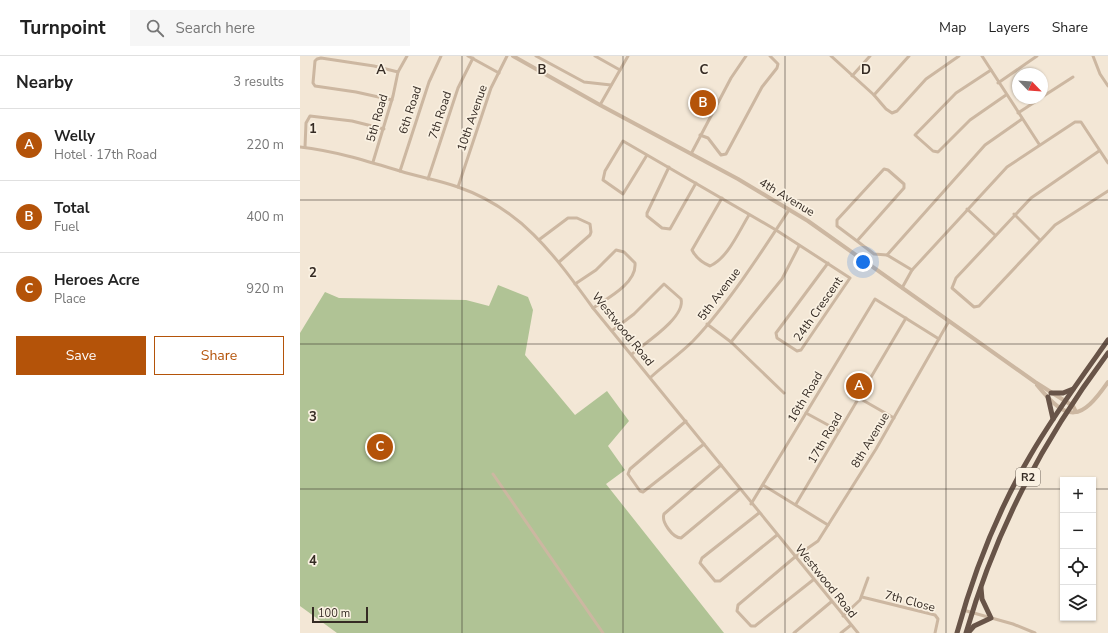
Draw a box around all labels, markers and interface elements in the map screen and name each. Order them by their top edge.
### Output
search box [130,10,410,46]
text: Turnpoint [20,15,106,41]
icon: search [144,17,166,39]
text: Search here [176,18,255,38]
text: Map [939,18,966,37]
text: Layers [988,18,1030,37]
text: Share [1052,18,1088,37]
text: A [376,61,386,79]
text: B [538,61,547,79]
text: C [700,61,709,79]
text: D [861,61,871,79]
north arrow [1012,68,1048,104]
text: Nearby [16,71,73,94]
text: 3 results [233,73,284,91]
street label: 10th Avenue [453,83,491,153]
street label: 6th Road [395,84,425,136]
pin: B [690,88,716,118]
street label: 7th Road [425,89,455,141]
street label: 5th Road [363,92,391,144]
text: 1 [309,120,317,138]
text: Welly [54,126,95,146]
text: A [24,136,34,154]
text: 220 m [246,136,284,154]
text: Hotel · 17th Road [54,146,157,164]
street label: 4th Avenue [756,174,818,220]
text: Total [54,198,89,218]
text: B [25,208,33,226]
text: 400 m [246,208,284,226]
text: Fuel [54,218,79,236]
your location [853,252,873,272]
text: 2 [309,264,317,282]
street label: 5th Avenue [694,264,744,324]
text: Heroes Acre [54,270,140,290]
street label: 24th Crescent [790,273,847,345]
text: C [25,280,33,298]
text: 920 m [246,280,284,298]
street label: Westwood Road [588,289,658,369]
text: Place [54,290,86,308]
button: Save [16,336,146,375]
button: Share [154,336,284,375]
street label: 16th Road [784,369,826,425]
pin: A [846,371,872,401]
text: 3 [309,408,317,426]
street label: 8th Avenue [847,409,893,471]
street label: 17th Road [804,410,846,466]
pin: C [367,432,393,462]
road number: R2 [1016,468,1040,486]
map controls [1060,477,1096,621]
button: + [1060,477,1096,513]
button: − [1060,513,1096,549]
street label: Westwood Road [791,541,861,621]
button: locate [1060,549,1096,585]
text: 4 [309,552,317,570]
button: layers [1060,585,1096,621]
street label: 7th Close [883,587,937,615]
scale bar [312,605,368,624]
text: 100 m [318,606,350,621]

